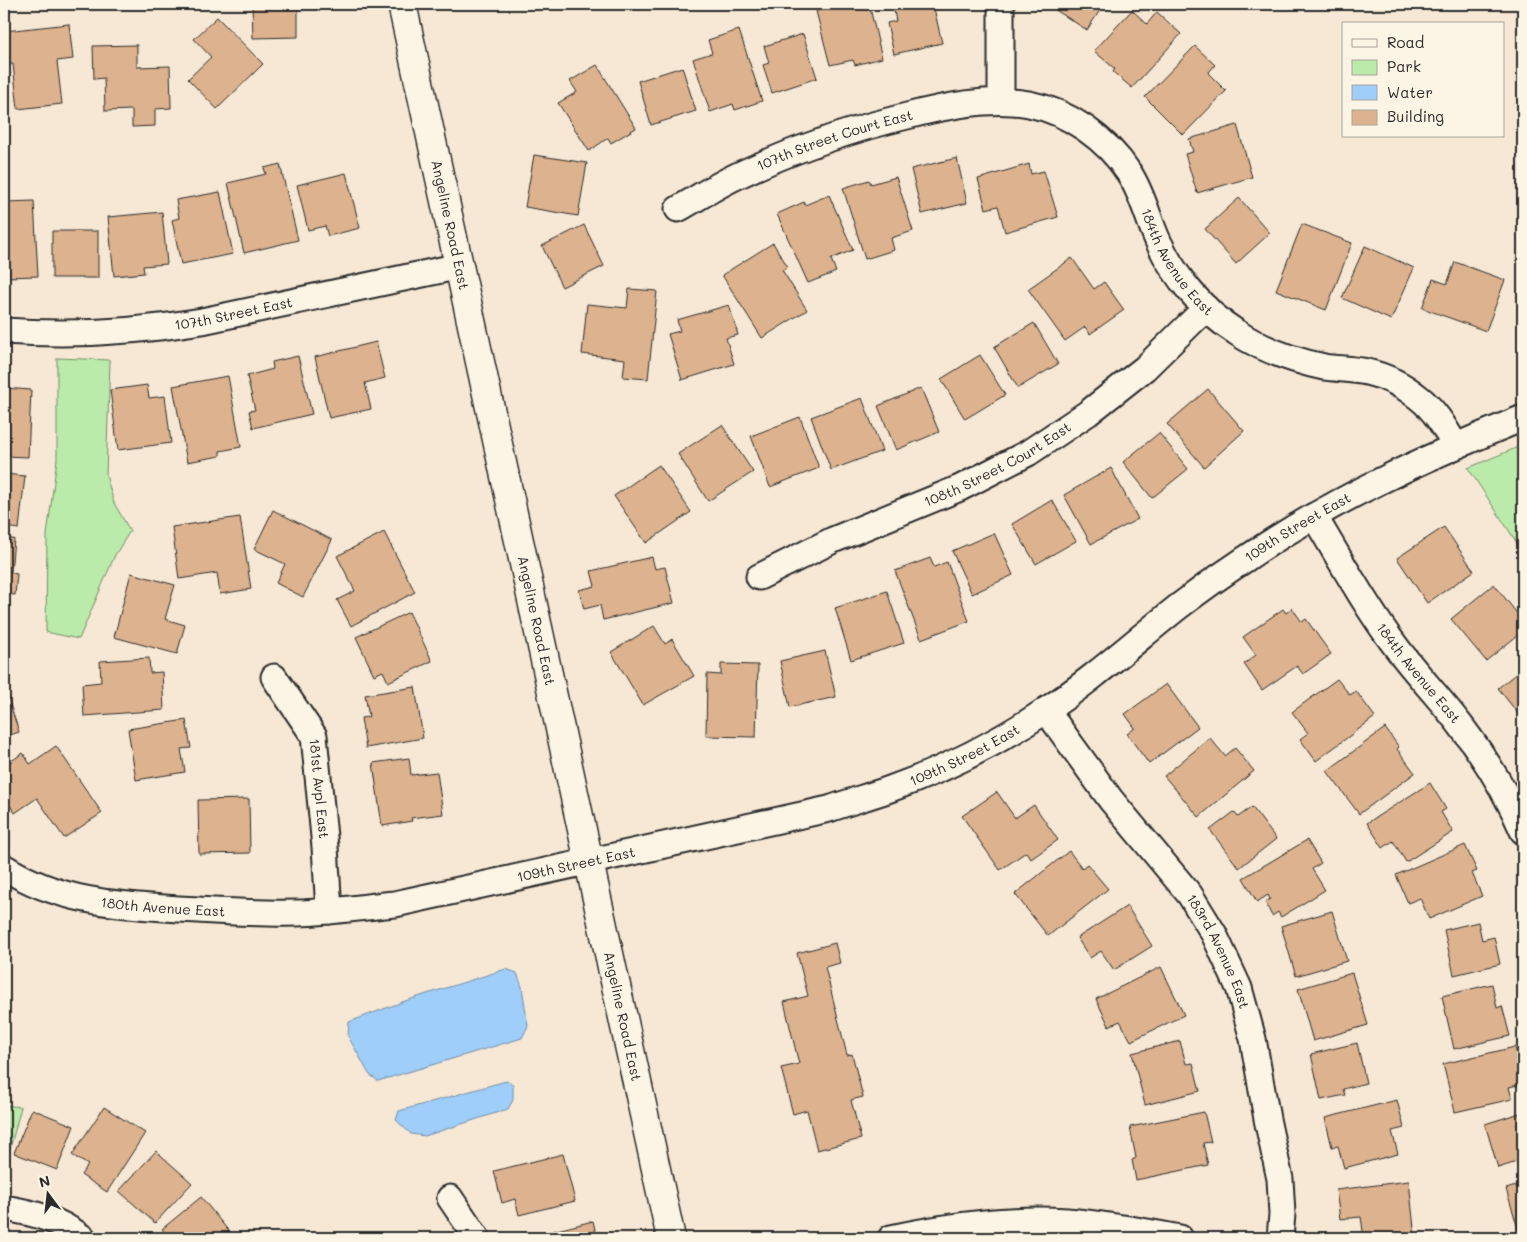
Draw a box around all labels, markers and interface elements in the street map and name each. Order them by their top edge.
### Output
legend [1342,22,1504,138]
text: Road [1387,32,1424,52]
text: Park [1387,56,1421,76]
text: Water [1387,82,1433,102]
street label: 107th Street Court East [753,105,915,175]
text: Building [1387,106,1444,126]
street label: Angeline Road East [427,158,474,291]
street label: 184th Avenue East [1137,205,1218,319]
street label: 107th Street East [173,292,294,334]
street label: 108th Street Court East [921,417,1074,511]
street label: 109th Street East [1241,488,1354,566]
street label: Angeline Road East [514,554,560,687]
street label: 184th Avenue East [1373,619,1465,727]
street label: 109th Street East [906,719,1023,790]
street label: 181st Avpl East [305,737,334,839]
street label: 109th Street East [515,842,637,886]
street label: 183rd Avenue East [1183,890,1254,1011]
street label: 180th Avenue East [100,892,226,920]
street label: Angeline Road East [600,950,647,1083]
north arrow [22,1170,72,1220]
text: N [37,1170,52,1192]

